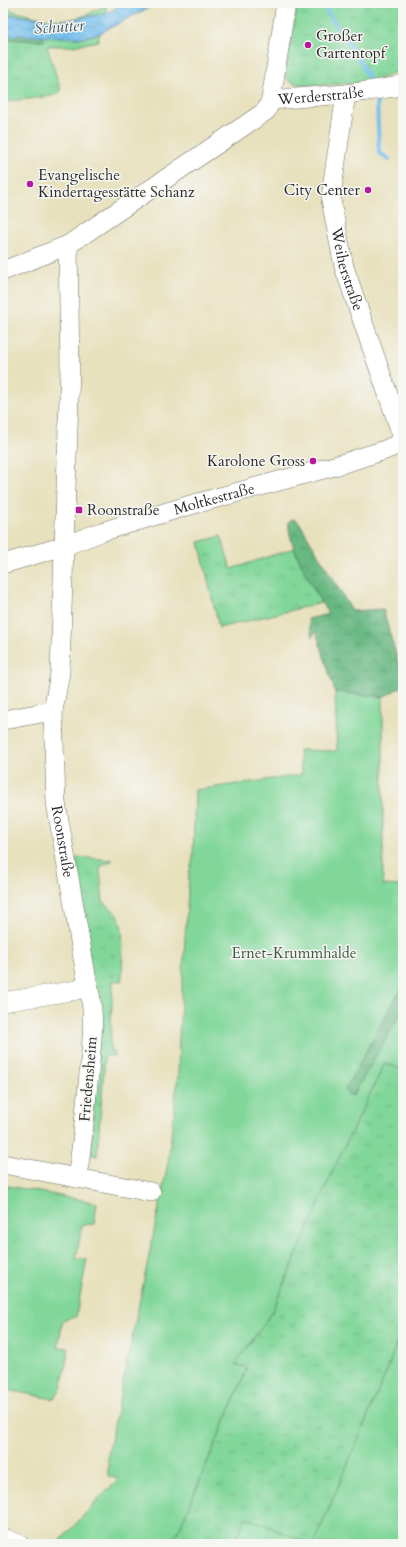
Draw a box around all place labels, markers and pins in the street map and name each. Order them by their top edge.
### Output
place label: Großer Gartentopf [316,26,388,63]
marker: Großer Gartentopf [303,40,313,50]
place label: Evangelische Kindertagesstätte Schanz [38,165,195,202]
marker: Evangelische Kindertagesstätte Schanz [25,179,35,189]
place label: City Center [284,180,361,200]
marker: City Center [363,185,373,195]
place label: Karolone Gross [207,451,305,471]
marker: Karolone Gross [308,456,318,466]
place label: Roonstraße [87,500,160,520]
marker: Roonstraße [74,505,84,515]

